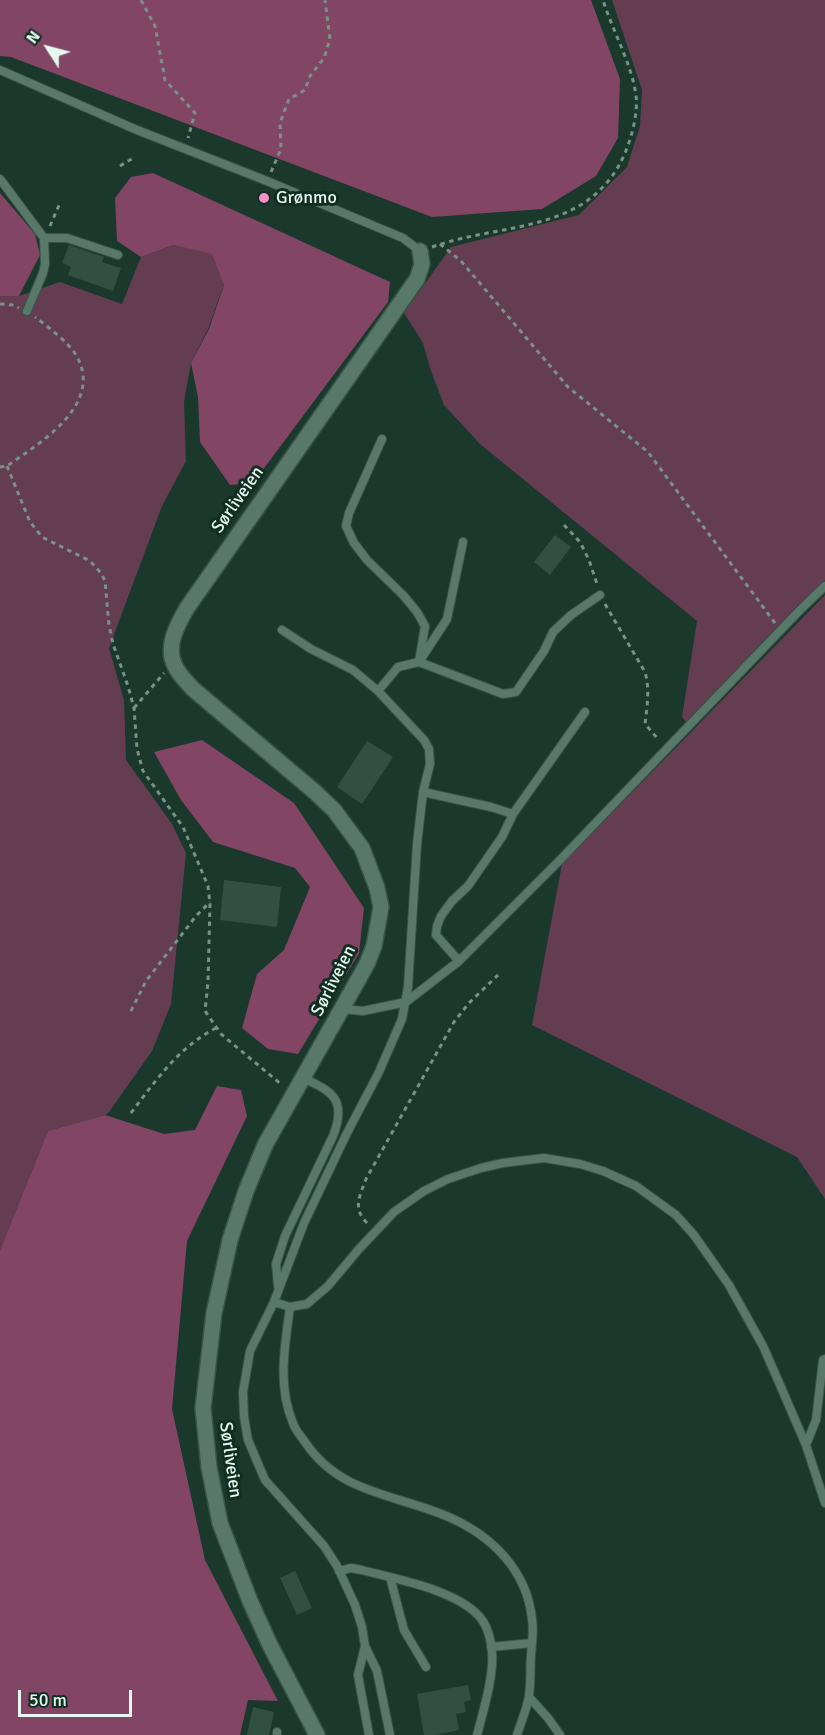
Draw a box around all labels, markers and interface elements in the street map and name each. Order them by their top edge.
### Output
north arrow [18,18,78,78]
text: N [22,27,45,48]
place label: Grønmo [276,187,337,209]
marker: Grønmo [257,191,271,205]
street label: Sørliveien [207,462,269,538]
street label: Sørliveien [307,942,361,1020]
street label: Sørliveien [214,1421,246,1499]
scale bar [21,1678,135,1716]
text: 50 m [29,1689,67,1711]

